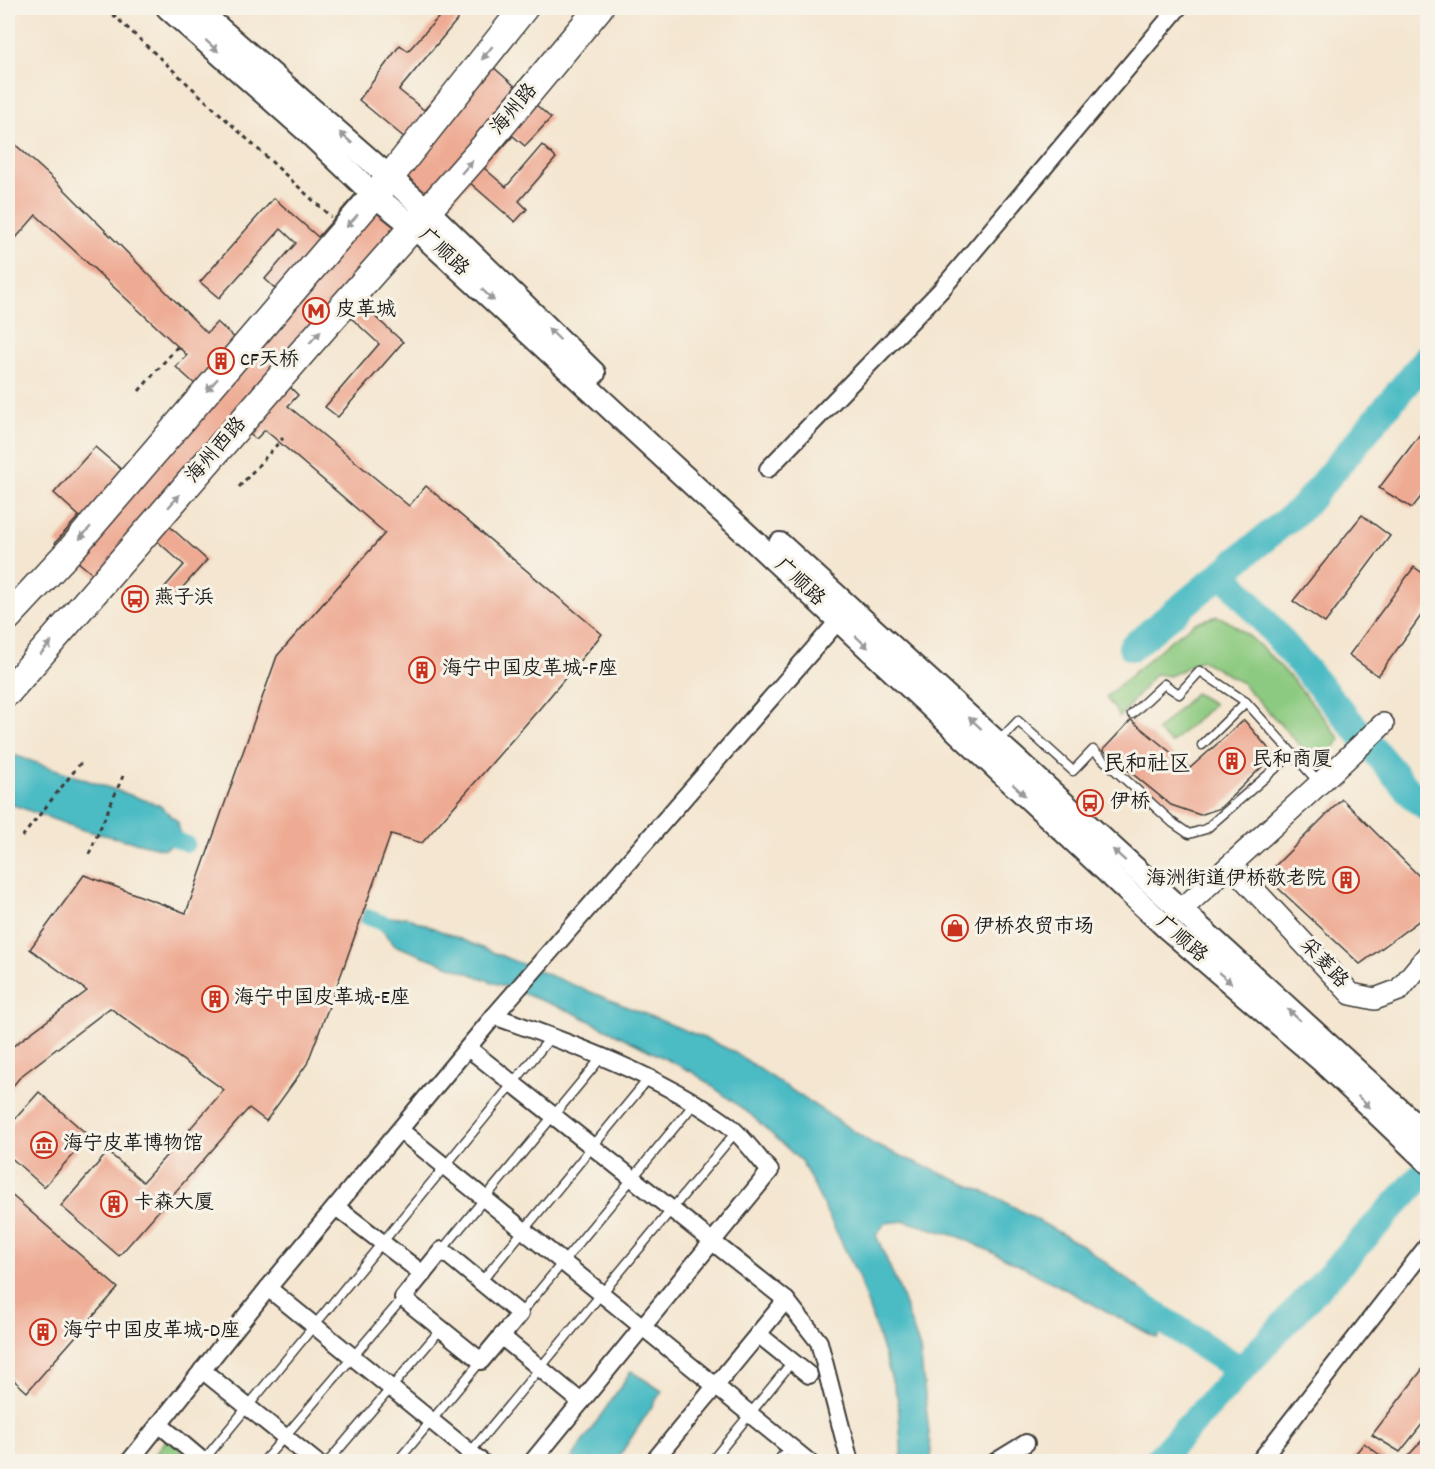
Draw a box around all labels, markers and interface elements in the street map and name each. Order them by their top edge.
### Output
one-way arrow [204,39,219,52]
one-way arrow [482,46,494,61]
street label: 海州路 [485,77,546,142]
one-way arrow [339,132,354,145]
one-way arrow [460,160,473,175]
one-way arrow [346,213,359,228]
street label: 广顺路 [412,222,475,284]
one-way arrow [480,288,495,302]
metro station icon: 皮革城 [301,296,331,326]
place label: 皮革城 [336,297,396,325]
one-way arrow [547,327,562,341]
one-way arrow [308,330,321,345]
building icon: CF天桥 [206,346,236,376]
place label: CF天桥 [240,347,299,375]
one-way arrow [205,377,218,393]
street label: 海州西路 [180,411,254,490]
one-way arrow [167,493,181,508]
one-way arrow [78,525,91,541]
street label: 广顺路 [768,552,831,614]
bus stop icon: 燕子浜 [120,584,150,614]
place label: 燕子浜 [154,585,214,613]
one-way arrow [854,635,869,649]
one-way arrow [39,641,52,656]
building icon: 海宁中国皮革城-F座 [407,655,437,685]
place label: 海宁中国皮革城-F座 [442,656,618,684]
one-way arrow [968,717,983,730]
building icon: 民和商厦 [1217,746,1247,776]
place label: 民和商厦 [1252,747,1332,775]
district label: 民和社区 [1103,750,1191,781]
one-way arrow [1012,782,1026,796]
bus stop icon: 伊桥 [1075,788,1105,818]
place label: 伊桥 [1110,789,1150,817]
one-way arrow [1112,849,1127,862]
building icon: 海洲街道伊桥敬老院 [1331,865,1361,895]
place label: 海洲街道伊桥敬老院 [1146,866,1326,894]
street label: 广顺路 [1149,910,1214,971]
shop icon: 伊桥农贸市场 [940,913,970,943]
place label: 伊桥农贸市场 [974,914,1094,942]
street label: 采菱路 [1292,933,1354,996]
one-way arrow [1217,971,1232,984]
building icon: 海宁中国皮革城-E座 [200,984,230,1014]
place label: 海宁中国皮革城-E座 [234,985,410,1013]
one-way arrow [1286,1008,1301,1022]
one-way arrow [1357,1094,1371,1108]
museum icon: 海宁皮革博物馆 [29,1130,59,1160]
place label: 海宁皮革博物馆 [63,1131,203,1159]
building icon: 卡森大厦 [99,1189,129,1219]
place label: 卡森大厦 [134,1190,214,1218]
building icon: 海宁中国皮革城-D座 [28,1317,58,1347]
place label: 海宁中国皮革城-D座 [63,1318,240,1346]

